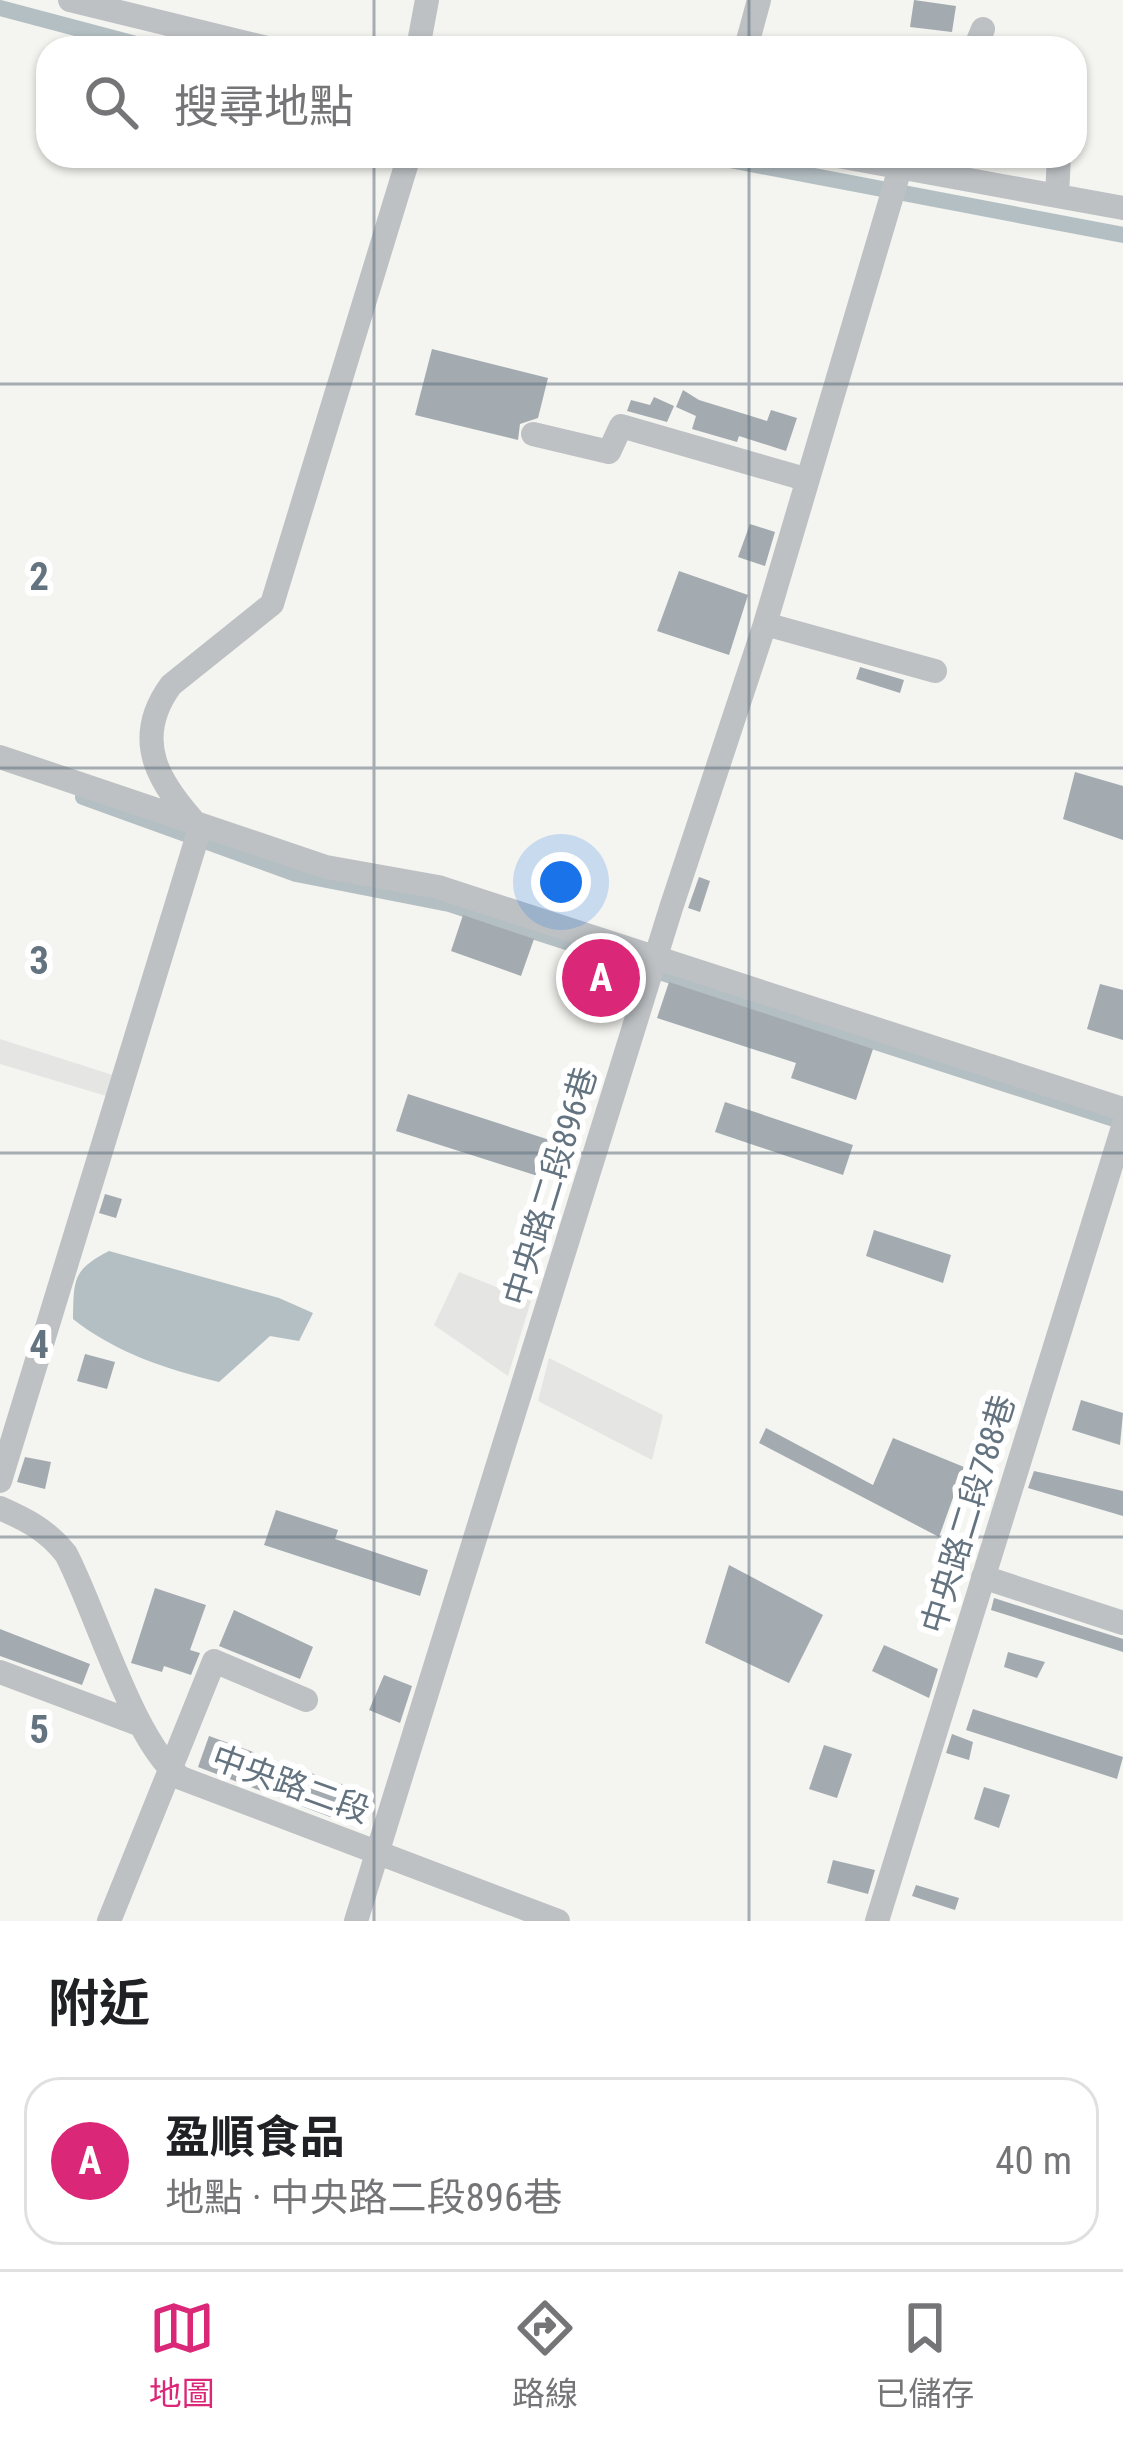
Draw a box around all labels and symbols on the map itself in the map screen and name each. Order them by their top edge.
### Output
text: 2 [29,554,49,600]
your location [531,852,591,912]
pin: A [562,933,640,1023]
text: 3 [29,938,49,984]
street label: 中央路二段896巷 [495,1062,605,1310]
text: 4 [29,1322,49,1368]
street label: 中央路二段788巷 [913,1390,1023,1638]
text: 5 [29,1707,49,1753]
street label: 中央路二段 [207,1737,375,1831]

